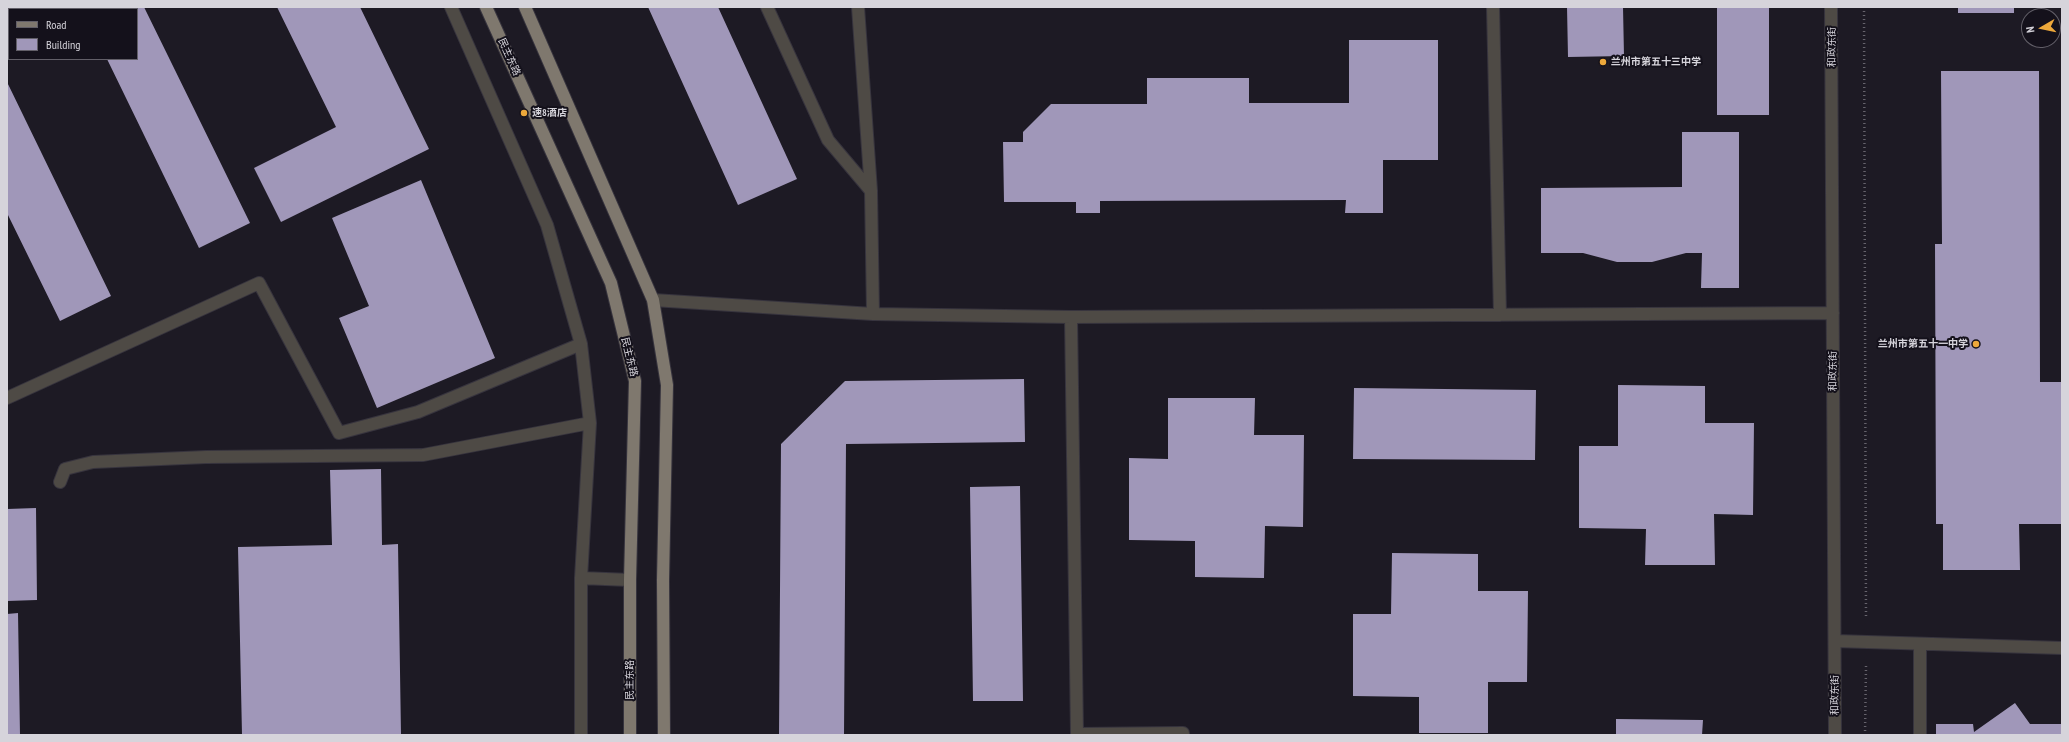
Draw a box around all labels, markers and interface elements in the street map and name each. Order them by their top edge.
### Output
legend [8,8,138,60]
north arrow [2021,8,2061,48]
text: Road [46,17,66,32]
text: N [2023,26,2038,34]
street label: 和政东街 [1826,27,1838,67]
street label: 民主东路 [495,36,523,78]
text: Building [46,37,81,52]
place label: 兰州市第五十三中学 [1611,56,1701,68]
marker: 兰州市第五十三中学 [1598,57,1608,67]
place label: 速8酒店 [532,107,567,119]
marker: 速8酒店 [519,108,529,118]
street label: 民主东路 [618,336,640,378]
place label: 兰州市第五十一中学 [1878,338,1968,350]
marker: 兰州市第五十一中学 [1971,339,1981,349]
street label: 和政东街 [1827,351,1839,391]
street label: 民主东路 [624,660,636,700]
street label: 和政东街 [1829,675,1841,715]

